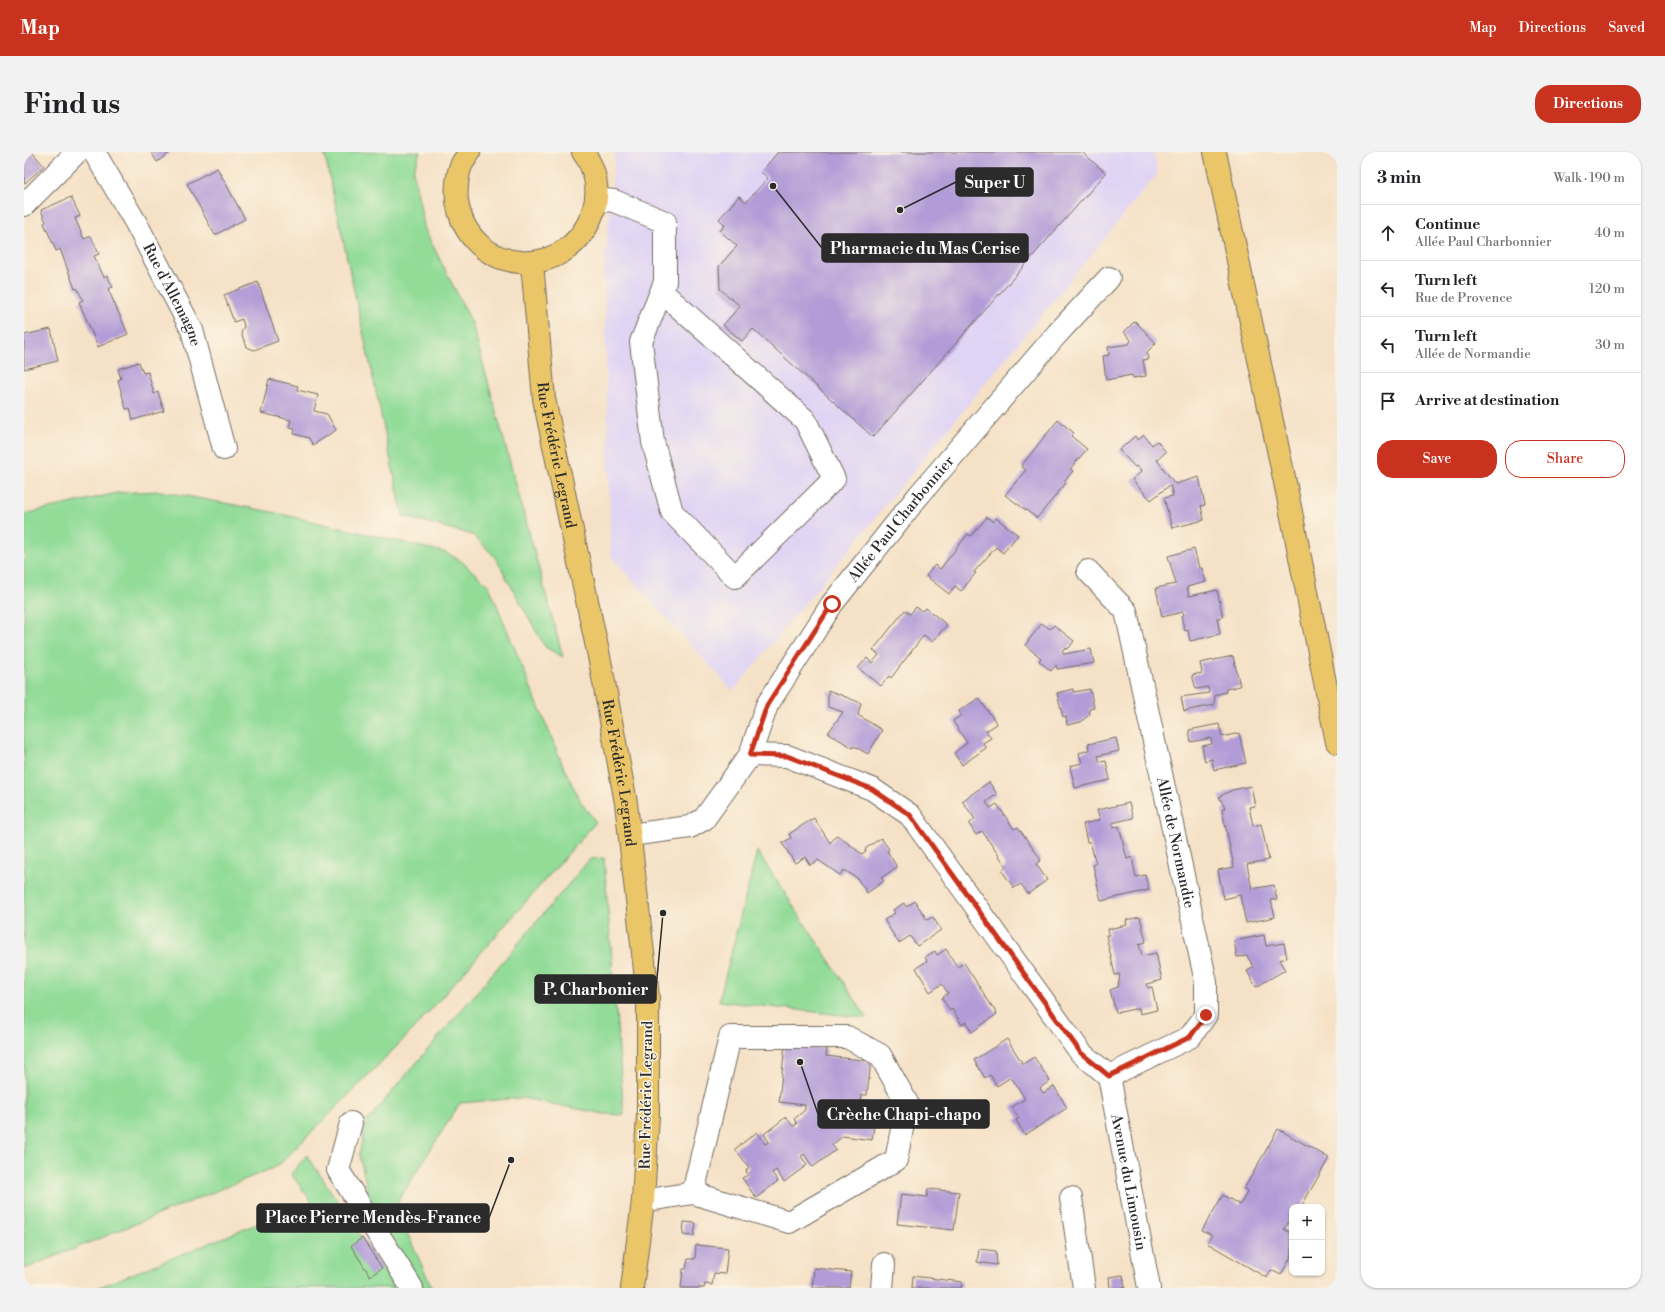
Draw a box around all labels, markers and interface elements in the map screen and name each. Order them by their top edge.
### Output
text: Map [20,16,60,40]
text: Map [1469,19,1497,37]
text: Directions [1519,19,1586,37]
text: Saved [1608,19,1645,37]
button: Directions [1535,85,1641,123]
text: Find us [24,87,120,122]
text: 3 min [1377,167,1421,189]
callout: Super U [956,168,1033,196]
text: Walk · 190 m [1554,170,1625,186]
text: Super U [965,173,1026,193]
text: Continue [1415,215,1480,234]
icon: ahead [1377,222,1399,244]
text: 40 m [1595,225,1625,241]
callout: Pharmacie du Mas Cerise [822,234,1028,262]
text: Allée Paul Charbonnier [1415,234,1552,250]
text: Pharmacie du Mas Cerise [830,239,1020,259]
street label: Rue d'Allemagne [138,240,205,348]
text: Turn left [1415,271,1477,290]
icon: left [1377,278,1399,300]
text: 120 m [1589,281,1625,297]
text: Rue de Provence [1415,290,1512,306]
text: Turn left [1415,327,1477,346]
icon: left [1377,334,1399,356]
text: 30 m [1595,337,1625,353]
text: Allée de Normandie [1415,346,1531,362]
street label: Rue Frédéric Legrand [533,381,580,531]
icon: arrive [1377,390,1399,412]
text: Arrive at destination [1415,391,1559,410]
button: Save [1377,440,1497,478]
button: Share [1505,440,1625,478]
street label: Allée Paul Charbonnier [843,452,959,587]
route start [823,595,841,613]
street label: Rue Frédéric Legrand [597,698,640,848]
street label: Allée de Normandie [1152,774,1199,910]
callout: P. Charbonier [535,975,656,1003]
text: P. Charbonier [543,980,649,1000]
route end [1197,1006,1215,1024]
street label: Rue Frédéric Legrand [636,1020,657,1170]
callout: Crèche Chapi-chapo [818,1100,989,1128]
text: Crèche Chapi-chapo [826,1105,982,1125]
street label: Avenue du Limousin [1106,1112,1151,1252]
callout: Place Pierre Mendès-France [257,1204,489,1232]
map controls [1289,1204,1325,1276]
button: + [1289,1204,1325,1240]
text: Place Pierre Mendès-France [265,1208,481,1228]
button: − [1289,1240,1325,1276]

